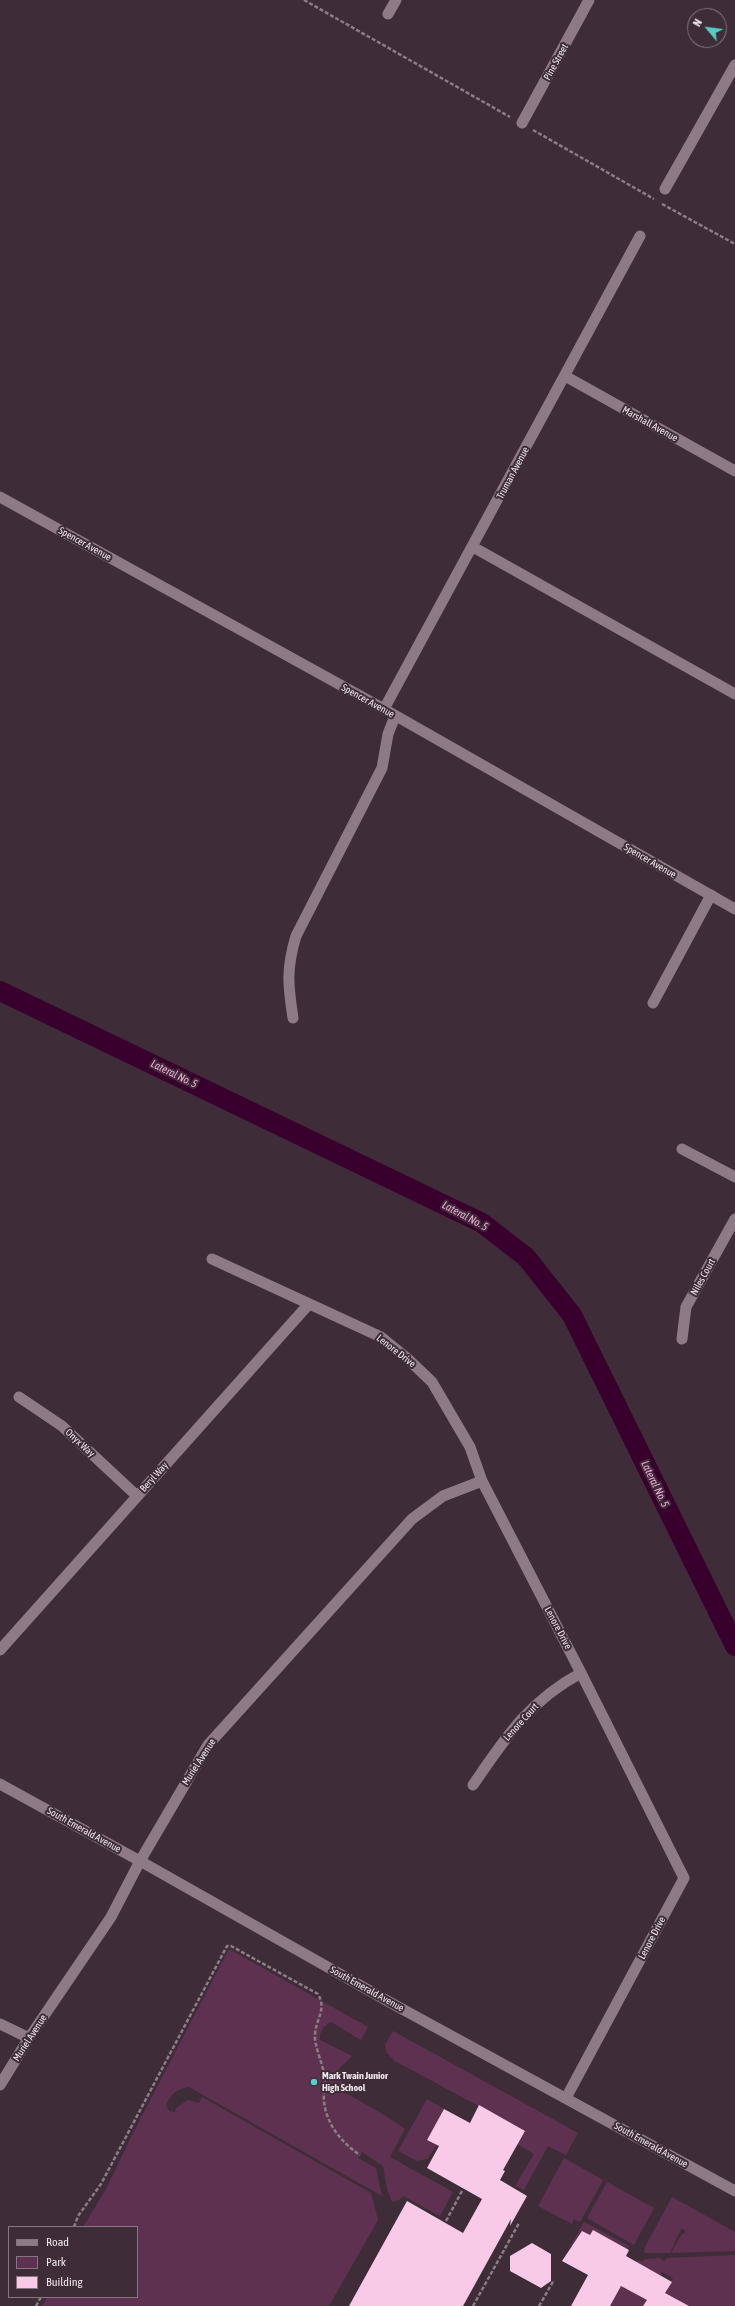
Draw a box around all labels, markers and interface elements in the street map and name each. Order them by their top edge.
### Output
north arrow [687,8,727,48]
text: N [691,17,704,28]
street label: Pine Street [541,42,571,82]
street label: Marshall Avenue [620,404,680,444]
street label: Truman Avenue [494,445,532,501]
street label: Spencer Avenue [56,525,114,563]
street label: Spencer Avenue [339,682,397,720]
street label: Spencer Avenue [622,841,678,881]
water label: Lateral No. 5 [149,1057,199,1091]
water label: Lateral No. 5 [440,1198,490,1234]
street label: Niles Court [688,1257,718,1297]
street label: Lenore Drive [374,1332,418,1370]
street label: Onyx Way [63,1426,97,1460]
water label: Lateral No. 5 [638,1459,672,1509]
street label: Beryl Way [137,1460,171,1494]
street label: Lenore Drive [542,1605,574,1651]
street label: Lenore Court [501,1701,541,1743]
street label: Muriel Avenue [180,1736,218,1788]
street label: South Emerald Avenue [45,1805,123,1855]
street label: Lenore Drive [636,1915,668,1961]
street label: South Emerald Avenue [328,1964,406,2014]
street label: Muriel Avenue [11,2012,49,2064]
place label: Mark Twain Junior High School [322,2070,388,2094]
marker: Mark Twain Junior High School [309,2077,319,2087]
street label: South Emerald Avenue [612,2120,690,2170]
legend [8,2226,138,2298]
text: Road [46,2235,69,2249]
text: Park [46,2255,66,2269]
text: Building [46,2275,83,2289]

